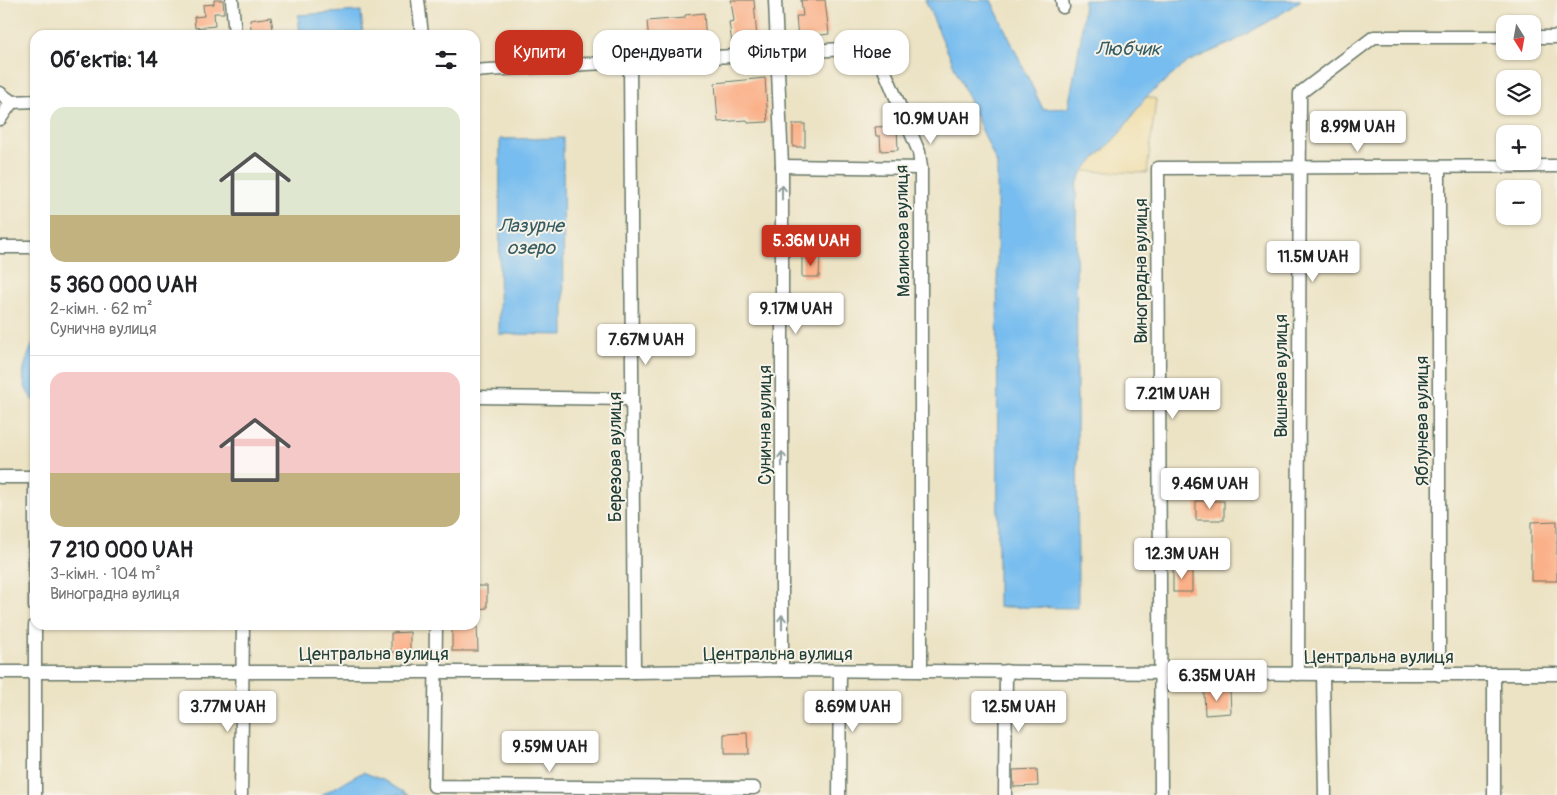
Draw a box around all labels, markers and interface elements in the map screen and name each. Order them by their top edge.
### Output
north arrow [1496,15,1541,60]
map controls [1496,15,1541,225]
chip: Купити [495,30,583,75]
chip: Орендувати [593,30,720,75]
chip: Фільтри [730,30,824,75]
chip: Нове [834,30,909,75]
water label: Любчик [1096,37,1163,61]
icon: filters [432,46,460,74]
text: Об’єктів: 14 [50,47,158,74]
button: layers [1496,70,1541,115]
pin: 10.9M UAH [874,102,988,145]
text: 10.9M UAH [893,109,969,129]
pin: 8.99M UAH [1301,110,1415,153]
text: 8.99M UAH [1321,117,1395,137]
button: + [1496,125,1541,170]
icon: home [210,139,300,229]
street label: Малинова вулиця [890,165,916,297]
button: − [1496,180,1541,225]
one-way arrow [777,184,787,200]
street label: Виноградна вулиця [1130,198,1153,344]
water label: Лазурне озеро [498,214,565,260]
pin: 5.36M UAH [754,224,868,267]
text: 5.36M UAH [773,231,849,251]
pin: 11.5M UAH [1256,240,1370,283]
text: 11.5M UAH [1278,247,1348,267]
text: 5 360 000 UAH [50,272,197,299]
pin: 9.17M UAH [739,292,853,335]
text: 2-кімн. · 62 m² [50,299,152,319]
text: 9.17M UAH [760,299,832,319]
street label: Вишнева вулиця [1270,314,1293,438]
text: Сунична вулиця [50,319,157,339]
pin: 7.67M UAH [589,324,703,366]
text: 7.67M UAH [608,330,684,350]
street label: Яблунева вулиця [1411,356,1434,486]
street label: Сунична вулиця [754,365,777,485]
pin: 7.21M UAH [1116,378,1230,420]
text: 7.21M UAH [1136,384,1210,404]
street label: Березова вулиця [604,392,627,522]
icon: home [210,405,300,495]
one-way arrow [777,451,787,468]
pin: 9.46M UAH [1153,468,1267,510]
text: 9.46M UAH [1172,474,1248,494]
text: 7 210 000 UAH [50,537,193,564]
pin: 12.3M UAH [1125,538,1239,580]
text: 12.3M UAH [1145,544,1219,564]
text: 3-кімн. · 104 m² [50,564,161,584]
text: Виноградна вулиця [50,584,180,604]
one-way arrow [777,614,787,630]
street label: Центральна вулиця [299,643,449,666]
street label: Центральна вулиця [703,643,853,666]
street label: Центральна вулиця [1304,646,1454,669]
pin: 6.35M UAH [1160,660,1274,702]
text: 6.35M UAH [1179,666,1255,686]
pin: 3.77M UAH [171,690,285,733]
pin: 8.69M UAH [796,690,910,733]
pin: 12.5M UAH [962,690,1076,733]
text: 3.77M UAH [190,697,266,717]
text: 8.69M UAH [815,697,891,717]
text: 12.5M UAH [982,697,1056,717]
pin: 9.59M UAH [493,730,607,773]
text: 9.59M UAH [513,737,587,757]

